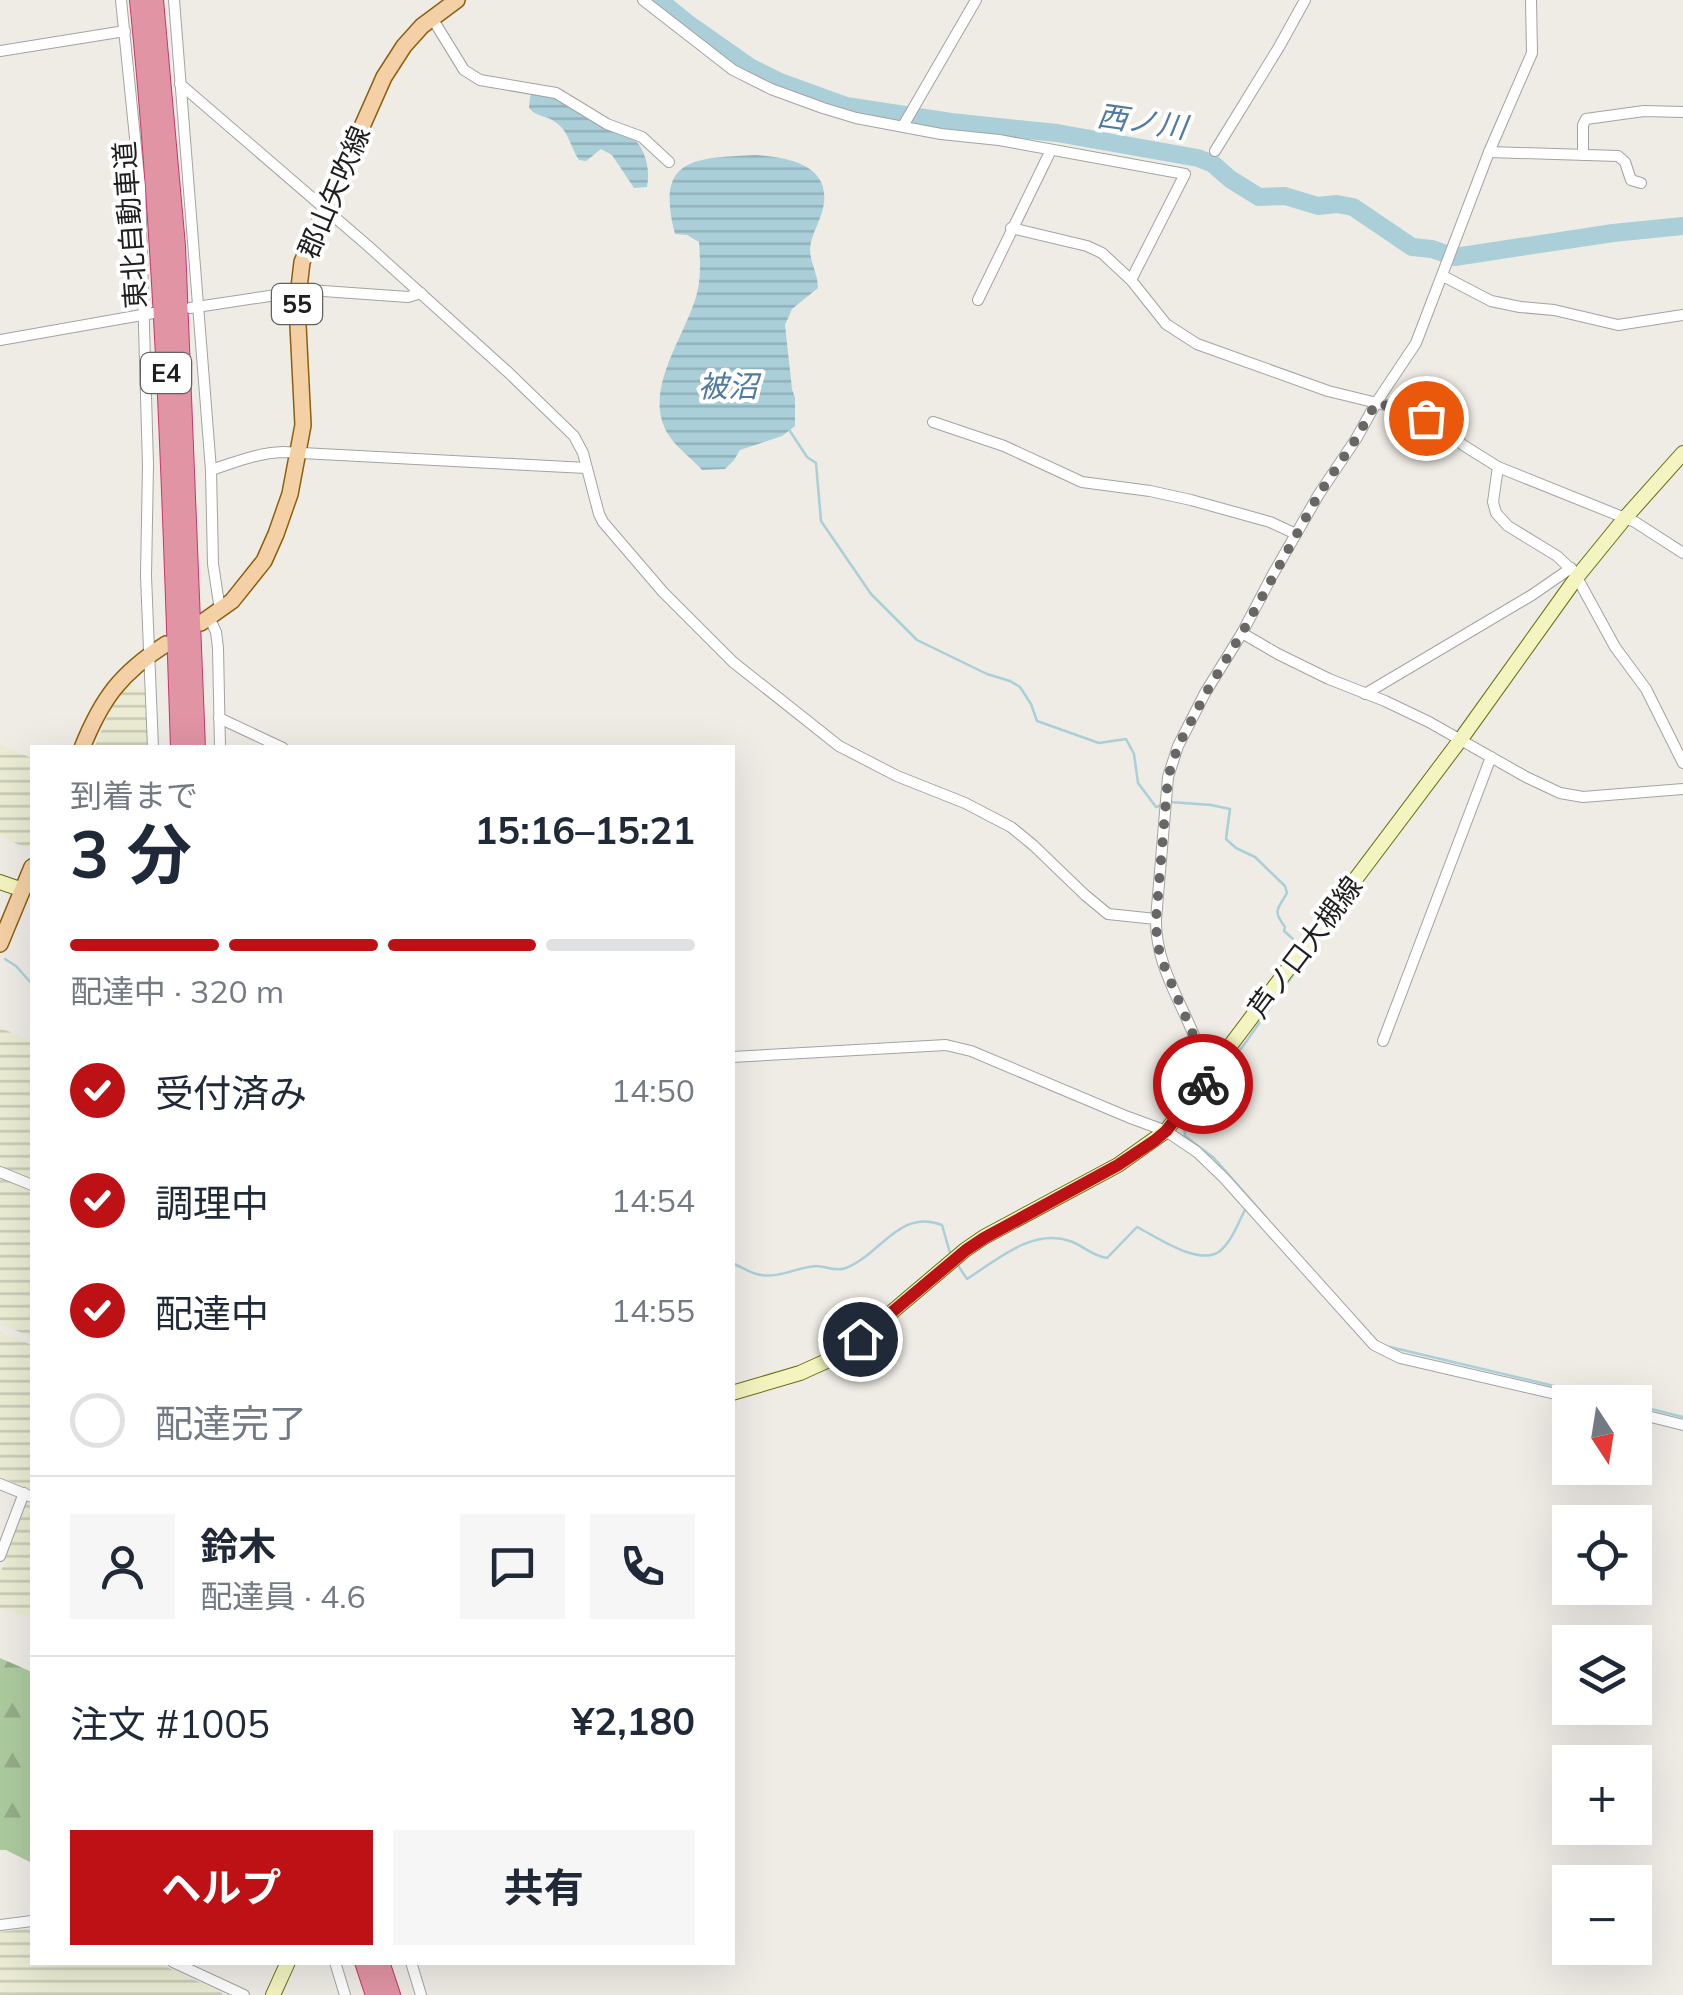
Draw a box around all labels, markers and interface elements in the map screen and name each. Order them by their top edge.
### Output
water label: 西ノ川 [1095,96,1192,147]
street label: 郡山矢吹線 [290,121,377,263]
street label: 東北自動車道 [106,140,153,310]
road number: 55 [272,284,322,324]
road number: E4 [141,353,191,393]
water label: 被沼 [698,367,762,405]
pin [1384,376,1469,461]
icon: bag [1399,391,1454,446]
text: 到着まで [70,775,198,815]
text: 15:16–15:21 [475,806,695,854]
text: 3 分 [70,813,192,894]
street label: 芦ノ口大槻線 [1240,869,1369,1024]
text: 配達中 · 320 m [70,971,284,1011]
courier [1153,1034,1253,1134]
icon: bike [1176,1057,1231,1112]
icon: check [70,1063,125,1118]
text: 受付済み [155,1069,307,1117]
text: 14:50 [611,1070,695,1110]
icon: check [70,1173,125,1228]
text: 調理中 [155,1179,269,1227]
text: 14:54 [611,1180,695,1220]
icon: check [70,1283,125,1338]
text: 配達中 [155,1289,269,1337]
text: 14:55 [611,1290,695,1330]
pin [818,1297,903,1382]
icon: home [833,1312,888,1367]
north arrow [1552,1385,1652,1485]
map controls [1552,1385,1652,1965]
text: 配達完了 [155,1399,307,1447]
button: locate [1552,1505,1652,1605]
button: person [70,1514,175,1619]
button: chat [460,1514,565,1619]
button: phone [590,1514,695,1619]
text: 鈴木 [200,1522,276,1570]
text: 配達員 · 4.6 [200,1576,366,1616]
button: layers [1552,1625,1652,1725]
text: ¥2,180 [572,1697,695,1745]
text: 注文 #1005 [70,1700,270,1748]
button: + [1552,1745,1652,1845]
button: ヘルプ [70,1830,373,1945]
button: 共有 [393,1830,695,1945]
button: − [1552,1865,1652,1965]

